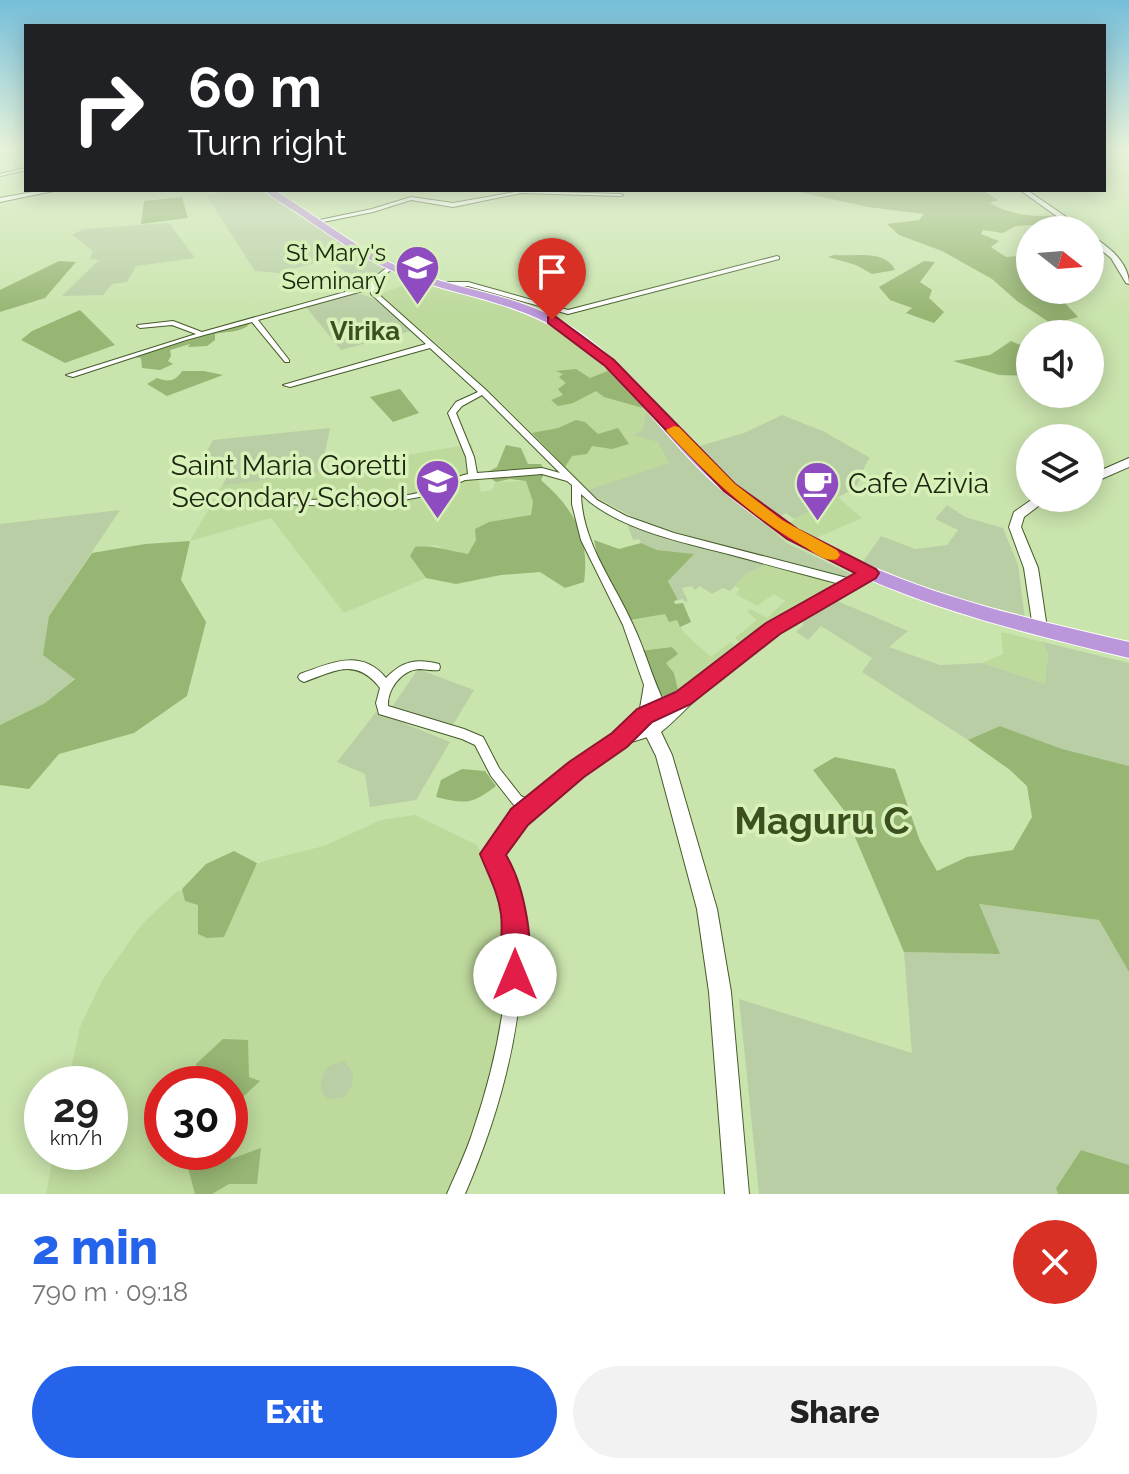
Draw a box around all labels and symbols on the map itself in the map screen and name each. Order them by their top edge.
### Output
north arrow [1016,216,1104,304]
place label: St Mary's Seminary [282,238,386,295]
pin [518,238,586,320]
school or university icon: St Mary's Seminary [393,243,441,306]
district label: Virika [330,316,400,346]
place label: Saint Maria Goretti Secondary School [171,449,407,514]
school or university icon: Saint Maria Goretti Secondary School [414,457,462,520]
cafe icon: Cafe Azivia [793,459,841,522]
place label: Cafe Azivia [848,467,989,500]
district label: Maguru C [734,798,910,843]
position arrow [473,933,557,1017]
speed limit sign: 30 [144,1066,248,1170]

